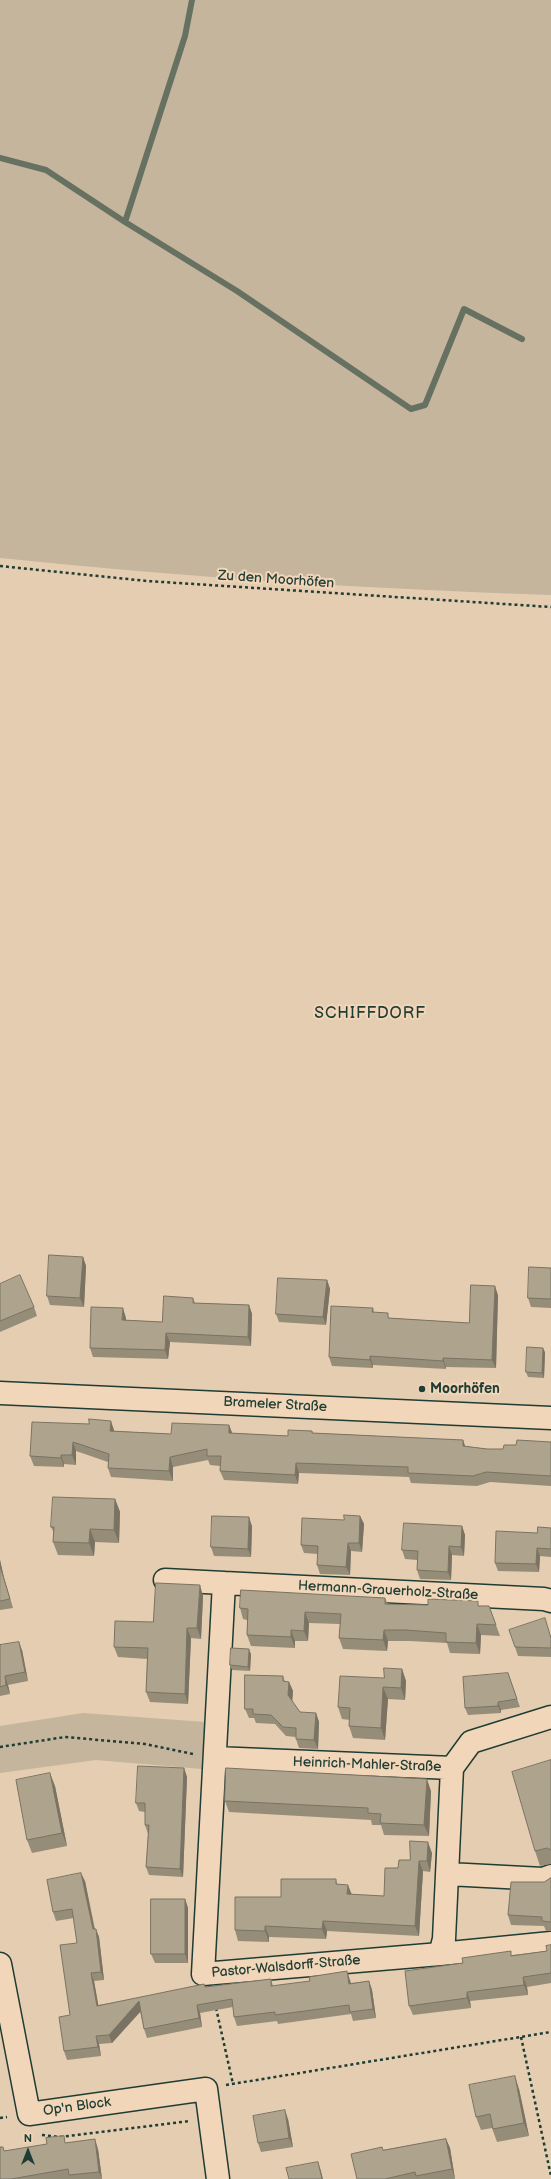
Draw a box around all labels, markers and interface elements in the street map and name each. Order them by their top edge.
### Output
street label: Zu den Moorhöfen [217,568,335,592]
district label: SCHIFFDORF [314,1004,426,1024]
place label: Moorhöfen [430,1381,500,1397]
marker: Moorhöfen [417,1384,427,1394]
street label: Brameler Straße [223,1394,327,1416]
street label: Hermann-Grauerholz-Straße [297,1578,479,1604]
street label: Heinrich-Mahler-Straße [292,1754,442,1776]
street label: Pastor-Walsdorff-Straße [211,1952,361,1982]
street label: Op'n Block [42,2094,112,2120]
north arrow [8,2131,48,2171]
text: N [24,2132,32,2145]

